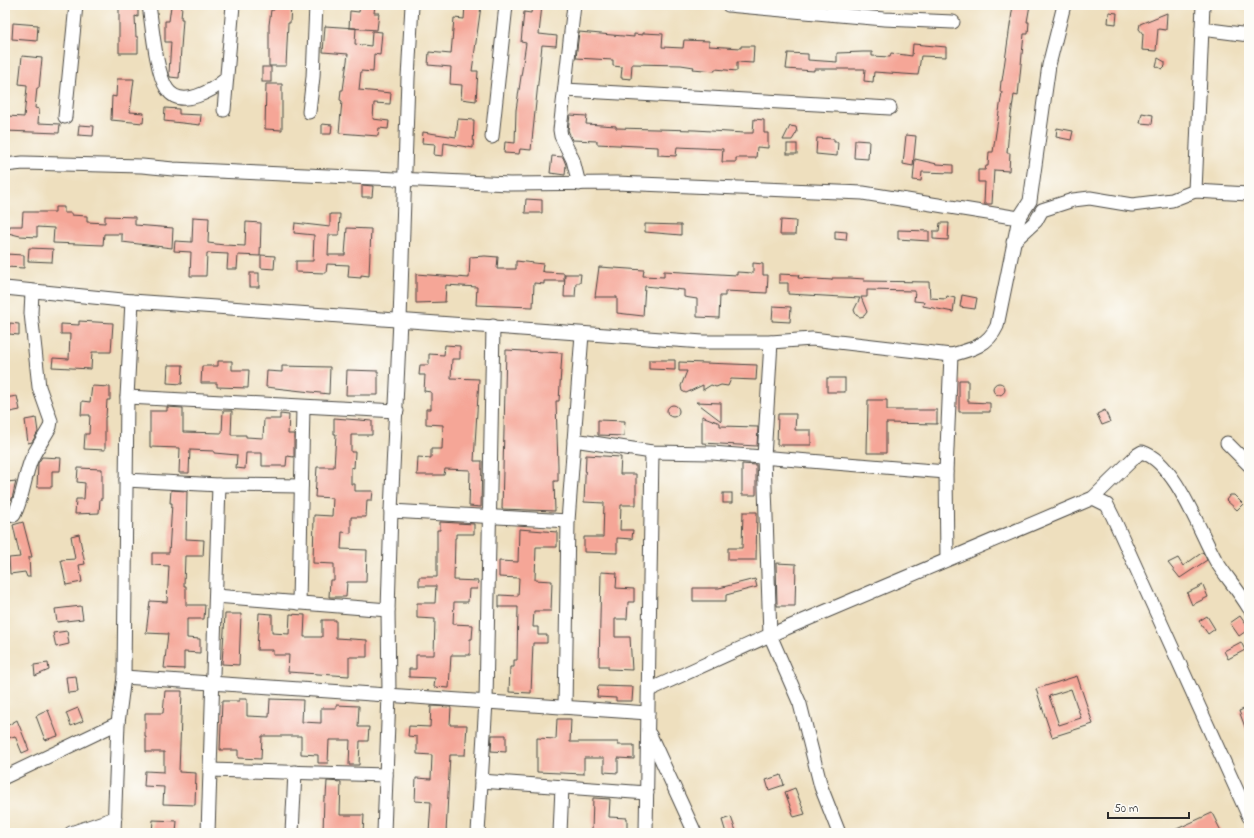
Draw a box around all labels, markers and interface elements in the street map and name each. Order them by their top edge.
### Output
scale bar [1108,794,1189,820]
text: 50 m [1114,800,1138,818]

